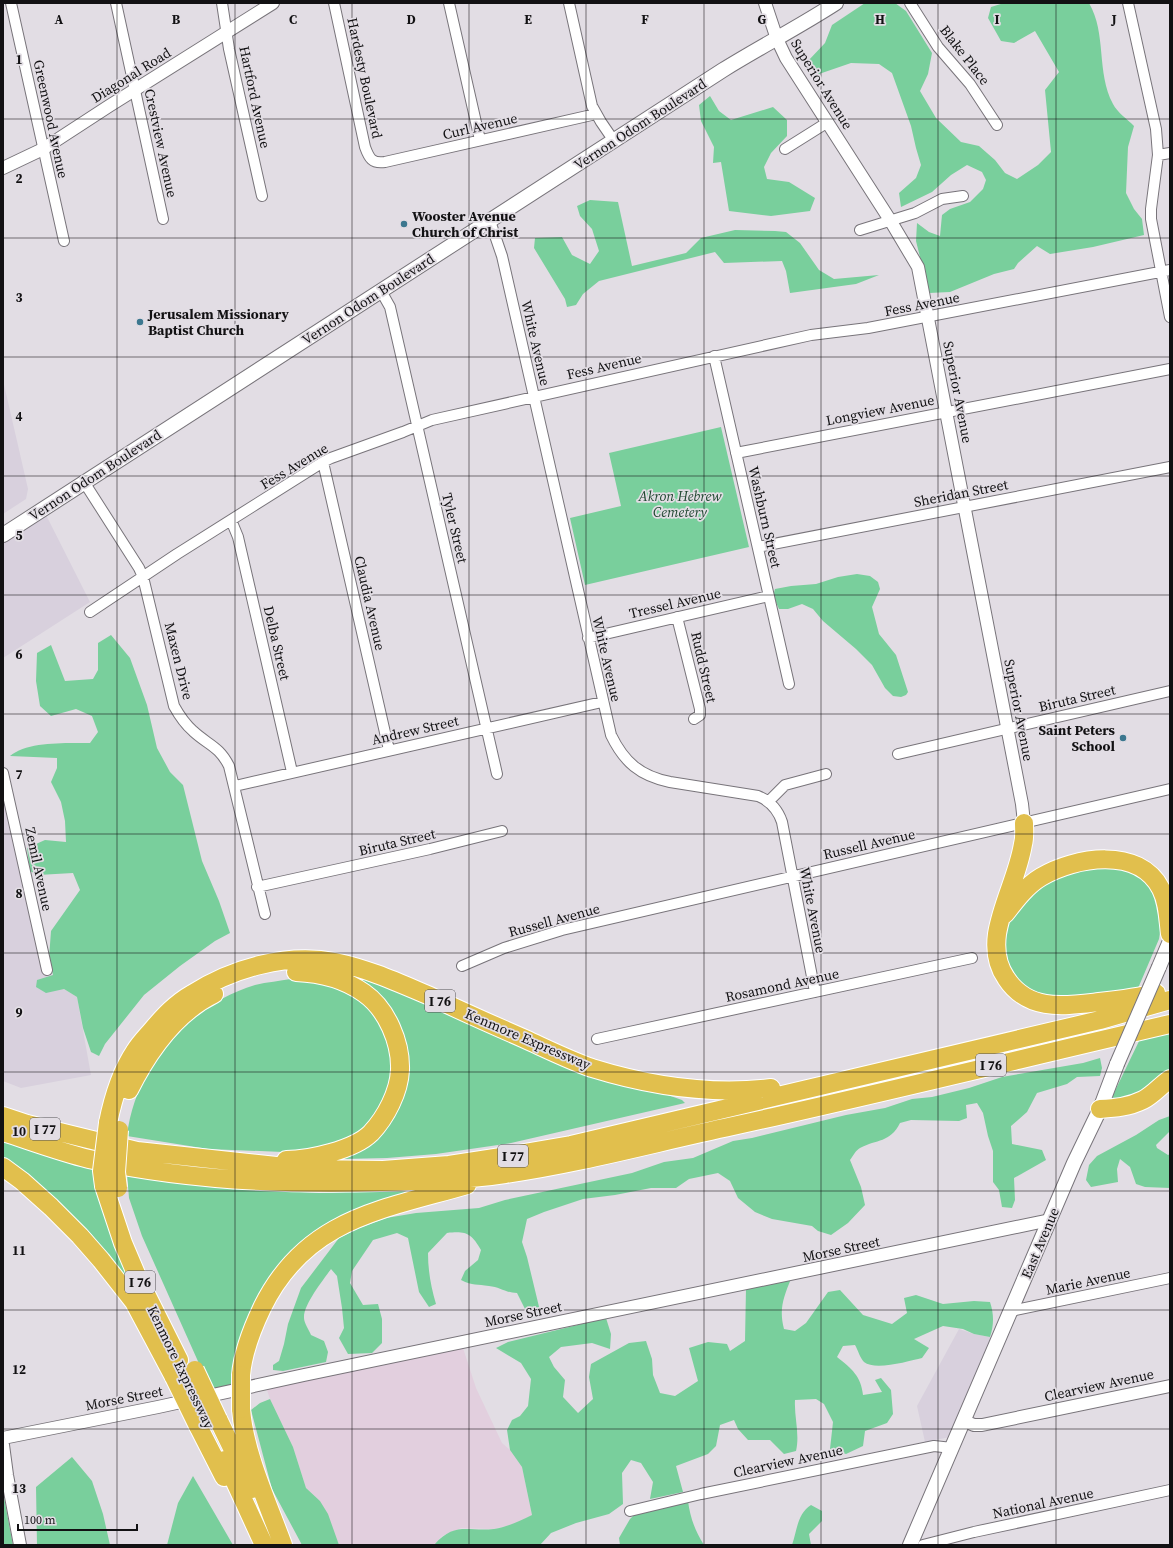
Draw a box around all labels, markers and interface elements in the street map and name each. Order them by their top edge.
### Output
text: A [55,11,64,28]
text: B [172,11,181,28]
text: C [289,11,297,28]
text: D [406,11,416,28]
text: E [524,11,532,28]
text: F [641,11,649,28]
text: G [758,11,767,28]
text: H [875,11,885,28]
text: I [994,11,1000,28]
text: J [1110,11,1117,28]
street label: Hardesty Boulevard [342,16,388,140]
street label: Blake Place [935,21,995,89]
street label: Superior Avenue [786,35,858,133]
street label: Diagonal Road [87,42,175,108]
street label: Hartford Avenue [234,44,276,150]
text: 1 [15,51,23,68]
street label: Greenwood Avenue [29,58,73,180]
street label: Vernon Odom Boulevard [570,74,710,174]
street label: Crestview Avenue [140,87,182,199]
street label: Curl Avenue [441,108,519,144]
text: 2 [15,170,23,187]
place label: Wooster Avenue Church of Christ [412,206,519,242]
marker: Wooster Avenue Church of Christ [399,219,409,229]
street label: Vernon Odom Boulevard [298,249,438,349]
street label: Fess Avenue [883,287,961,321]
text: 3 [15,289,23,306]
street label: White Avenue [516,298,556,388]
place label: Jerusalem Missionary Baptist Church [147,304,289,340]
marker: Jerusalem Missionary Baptist Church [135,317,145,327]
street label: Superior Avenue [938,339,978,445]
street label: Fess Avenue [565,348,643,384]
street label: Longview Avenue [824,390,936,430]
text: 4 [15,408,23,425]
street label: Vernon Odom Boulevard [25,425,165,525]
street label: Fess Avenue [256,438,332,494]
street label: Washburn Street [744,464,787,570]
street label: Sheridan Street [912,474,1010,512]
park label: Akron Hebrew Cemetery [638,486,722,522]
street label: Tyler Street [437,491,473,565]
text: 5 [15,527,23,544]
street label: Claudia Avenue [349,554,391,652]
street label: Tressel Avenue [627,583,723,623]
street label: Delba Street [259,604,295,683]
street label: White Avenue [587,614,627,704]
street label: Maxen Drive [160,620,198,702]
street label: Rudd Street [686,630,722,705]
text: 6 [15,646,23,663]
street label: Superior Avenue [999,657,1039,763]
street label: Biruta Street [1037,679,1118,717]
street label: Andrew Street [370,710,461,750]
place label: Saint Peters School [1038,720,1116,756]
marker: Saint Peters School [1118,733,1128,743]
text: 7 [15,766,23,783]
street label: Biruta Street [357,823,438,861]
street label: Russell Avenue [821,824,917,864]
street label: Zemil Avenue [20,825,58,913]
street label: White Avenue [795,865,831,955]
text: 8 [15,885,23,902]
street label: Russell Avenue [506,898,602,942]
street label: Rosamond Avenue [723,963,841,1007]
road number: I 76 [425,990,455,1012]
text: 9 [15,1004,23,1021]
street label: Kenmore Expressway [462,1004,595,1075]
road number: I 76 [976,1054,1006,1076]
road number: I 77 [30,1118,60,1140]
text: 10 [12,1123,26,1140]
road number: I 77 [498,1145,528,1167]
street label: East Avenue [1016,1204,1064,1282]
street label: Morse Street [801,1231,882,1267]
text: 11 [12,1242,26,1259]
street label: Marie Avenue [1044,1262,1132,1300]
road number: I 76 [125,1271,155,1293]
street label: Morse Street [483,1296,564,1332]
street label: Kenmore Expressway [143,1302,220,1433]
text: 12 [12,1361,26,1378]
street label: Clearview Avenue [1042,1364,1156,1406]
street label: Morse Street [84,1381,165,1415]
street label: Clearview Avenue [731,1440,845,1482]
text: 13 [12,1480,26,1497]
street label: National Avenue [991,1483,1095,1523]
scale bar [18,1506,137,1532]
text: 100 m [24,1512,56,1528]

